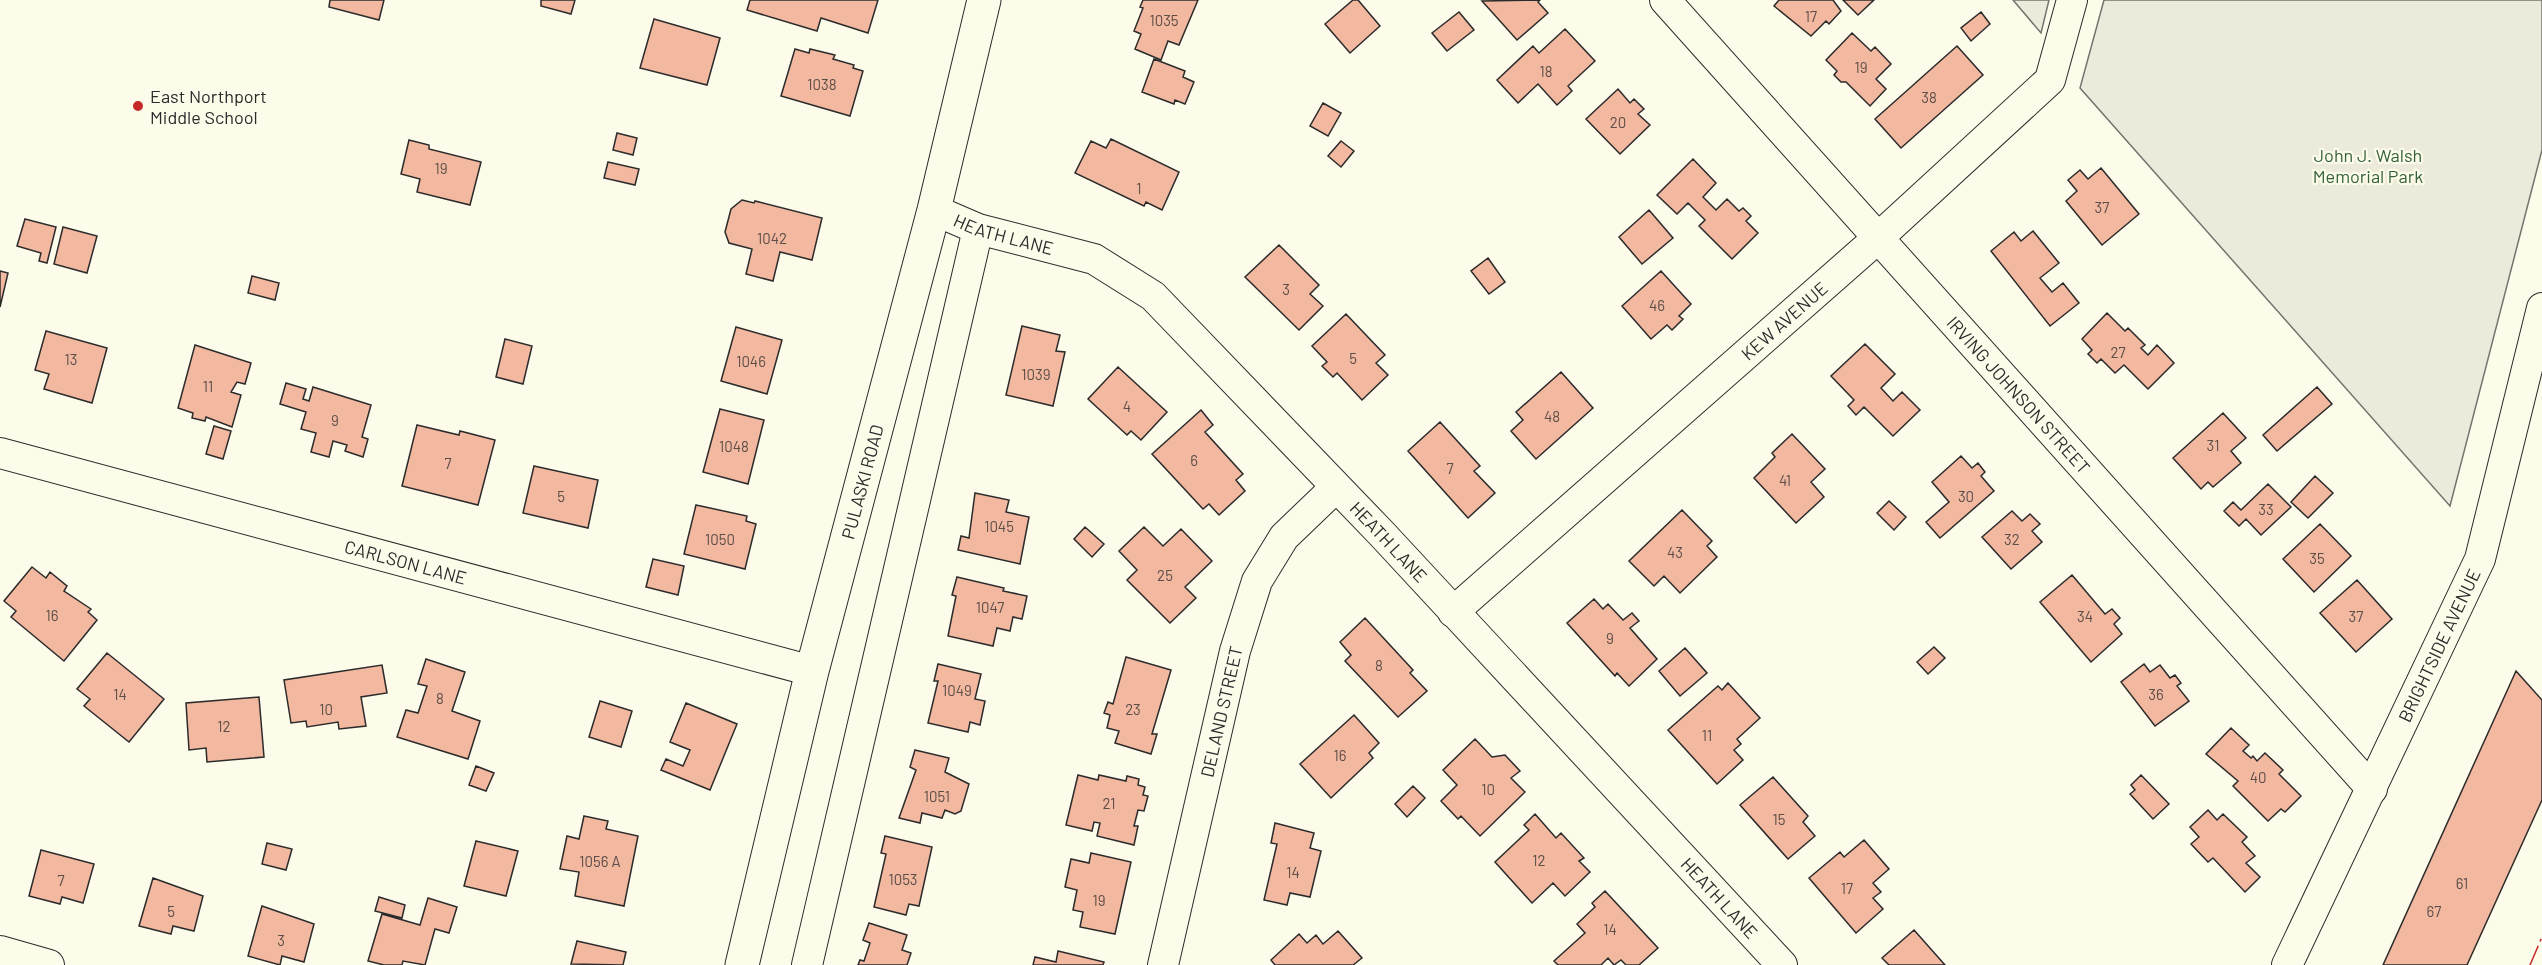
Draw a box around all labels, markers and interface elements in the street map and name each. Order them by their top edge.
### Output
house number: 17 [1805,7,1817,25]
house number: 1035 [1149,11,1179,29]
house number: 19 [1854,58,1868,76]
house number: 18 [1539,62,1553,80]
house number: 1038 [807,75,837,93]
place label: East Northport Middle School [150,85,267,128]
house number: 38 [1921,88,1937,106]
marker: East Northport Middle School [131,99,145,113]
house number: 20 [1610,113,1626,131]
park label: John J. Walsh Memorial Park [2313,144,2423,187]
house number: 19 [434,159,448,177]
house number: 1 [1136,179,1142,197]
house number: 37 [2095,198,2109,216]
street label: HEATH LANE [950,209,1056,259]
house number: 1042 [757,229,787,247]
street label: KEW AVENUE [1736,277,1832,364]
house number: 3 [1282,280,1290,298]
house number: 46 [1649,296,1665,314]
street label: IRVING JOHNSON STREET [1942,311,2095,478]
house number: 27 [2110,343,2126,361]
house number: 5 [1349,349,1357,367]
house number: 13 [65,350,77,368]
house number: 1046 [736,352,766,370]
house number: 1039 [1021,365,1051,383]
house number: 11 [203,377,213,395]
house number: 4 [1123,397,1131,415]
house number: 48 [1544,407,1560,425]
house number: 9 [331,411,339,429]
street label: PULASKI ROAD [836,422,888,541]
house number: 31 [2207,436,2219,454]
house number: 1048 [719,437,749,455]
house number: 6 [1190,451,1198,469]
house number: 7 [444,454,452,472]
house number: 7 [1446,459,1454,477]
house number: 41 [1779,471,1791,489]
house number: 5 [557,487,565,505]
house number: 30 [1958,487,1974,505]
street label: HEATH LANE [1346,497,1432,587]
house number: 33 [2258,500,2274,518]
house number: 1045 [984,517,1014,535]
house number: 1050 [705,530,735,548]
house number: 32 [2004,530,2020,548]
street label: CARLSON LANE [342,535,469,589]
house number: 43 [1667,543,1683,561]
house number: 35 [2309,549,2325,567]
street label: BRIGHTSIDE AVENUE [2393,565,2485,725]
house number: 25 [1157,566,1173,584]
house number: 1047 [976,598,1004,616]
house number: 16 [46,606,58,624]
house number: 34 [2077,607,2093,625]
house number: 37 [2349,607,2363,625]
house number: 9 [1606,629,1614,647]
street label: DELAND STREET [1195,644,1247,779]
house number: 8 [1375,656,1383,674]
house number: 1049 [942,681,972,699]
house number: 14 [113,685,127,703]
house number: 36 [2148,685,2164,703]
house number: 8 [436,689,444,707]
house number: 10 [319,700,333,718]
house number: 23 [1125,700,1141,718]
house number: 12 [217,717,231,735]
house number: 11 [1702,726,1712,744]
house number: 16 [1334,746,1346,764]
house number: 40 [2250,768,2266,786]
house number: 10 [1481,780,1495,798]
house number: 1051 [924,787,950,805]
house number: 21 [1102,794,1116,812]
house number: 15 [1773,810,1785,828]
house number: 12 [1532,851,1546,869]
house number: 1056 A [579,852,621,870]
street label: HEATH LANE [1677,853,1763,943]
house number: 14 [1286,863,1300,881]
house number: 1053 [888,870,918,888]
house number: 7 [57,871,65,889]
house number: 61 [2456,874,2468,892]
house number: 17 [1841,879,1853,897]
house number: 19 [1092,891,1106,909]
house number: 5 [167,902,175,920]
house number: 67 [2427,902,2441,920]
house number: 14 [1603,920,1617,938]
house number: 3 [277,931,285,949]

